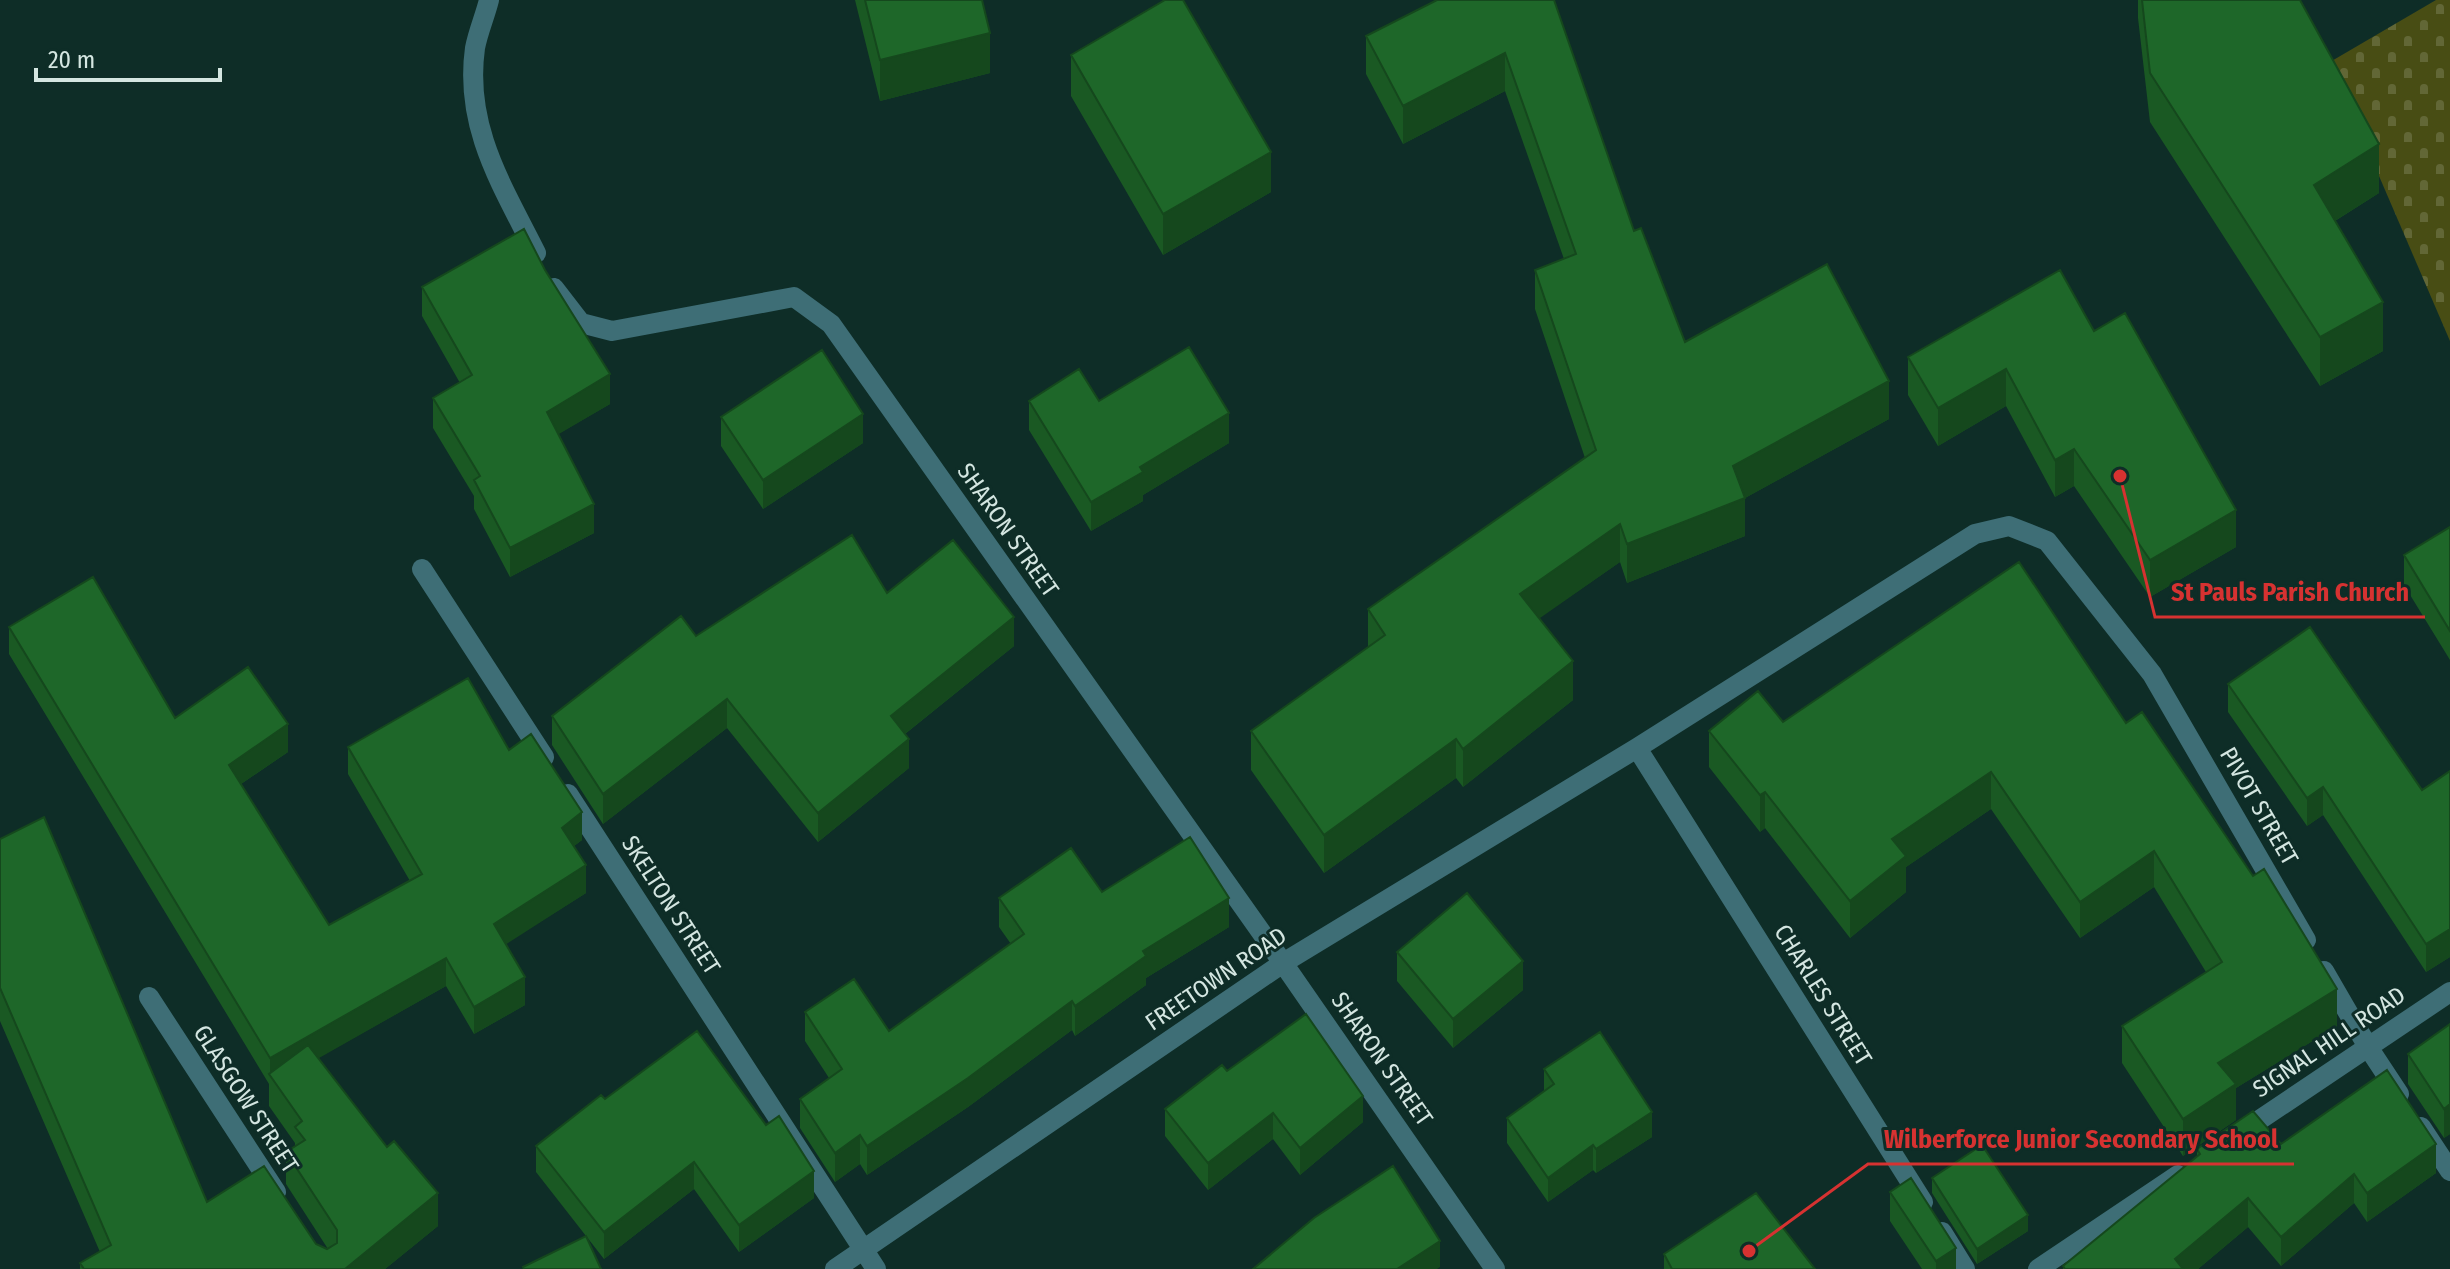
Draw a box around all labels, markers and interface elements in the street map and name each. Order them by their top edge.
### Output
scale bar [36,32,220,82]
text: 20 m [48,46,95,74]
street label: SHARON STREET [952,458,1064,602]
callout: St Pauls Parish Church [2155,567,2425,617]
text: St Pauls Parish Church [2171,577,2409,608]
street label: PIVOT STREET [2214,742,2304,870]
street label: SKELTON STREET [616,831,726,979]
street label: CHARLES STREET [1769,919,1877,1071]
street label: FREETOWN ROAD [1140,922,1292,1036]
street label: SIGNAL HILL ROAD [2248,981,2410,1103]
street label: SHARON STREET [1326,987,1438,1131]
street label: GLASGOW STREET [188,1020,304,1178]
callout: Wilberforce Junior Secondary School [1868,1114,2294,1164]
text: Wilberforce Junior Secondary School [1884,1124,2279,1155]

